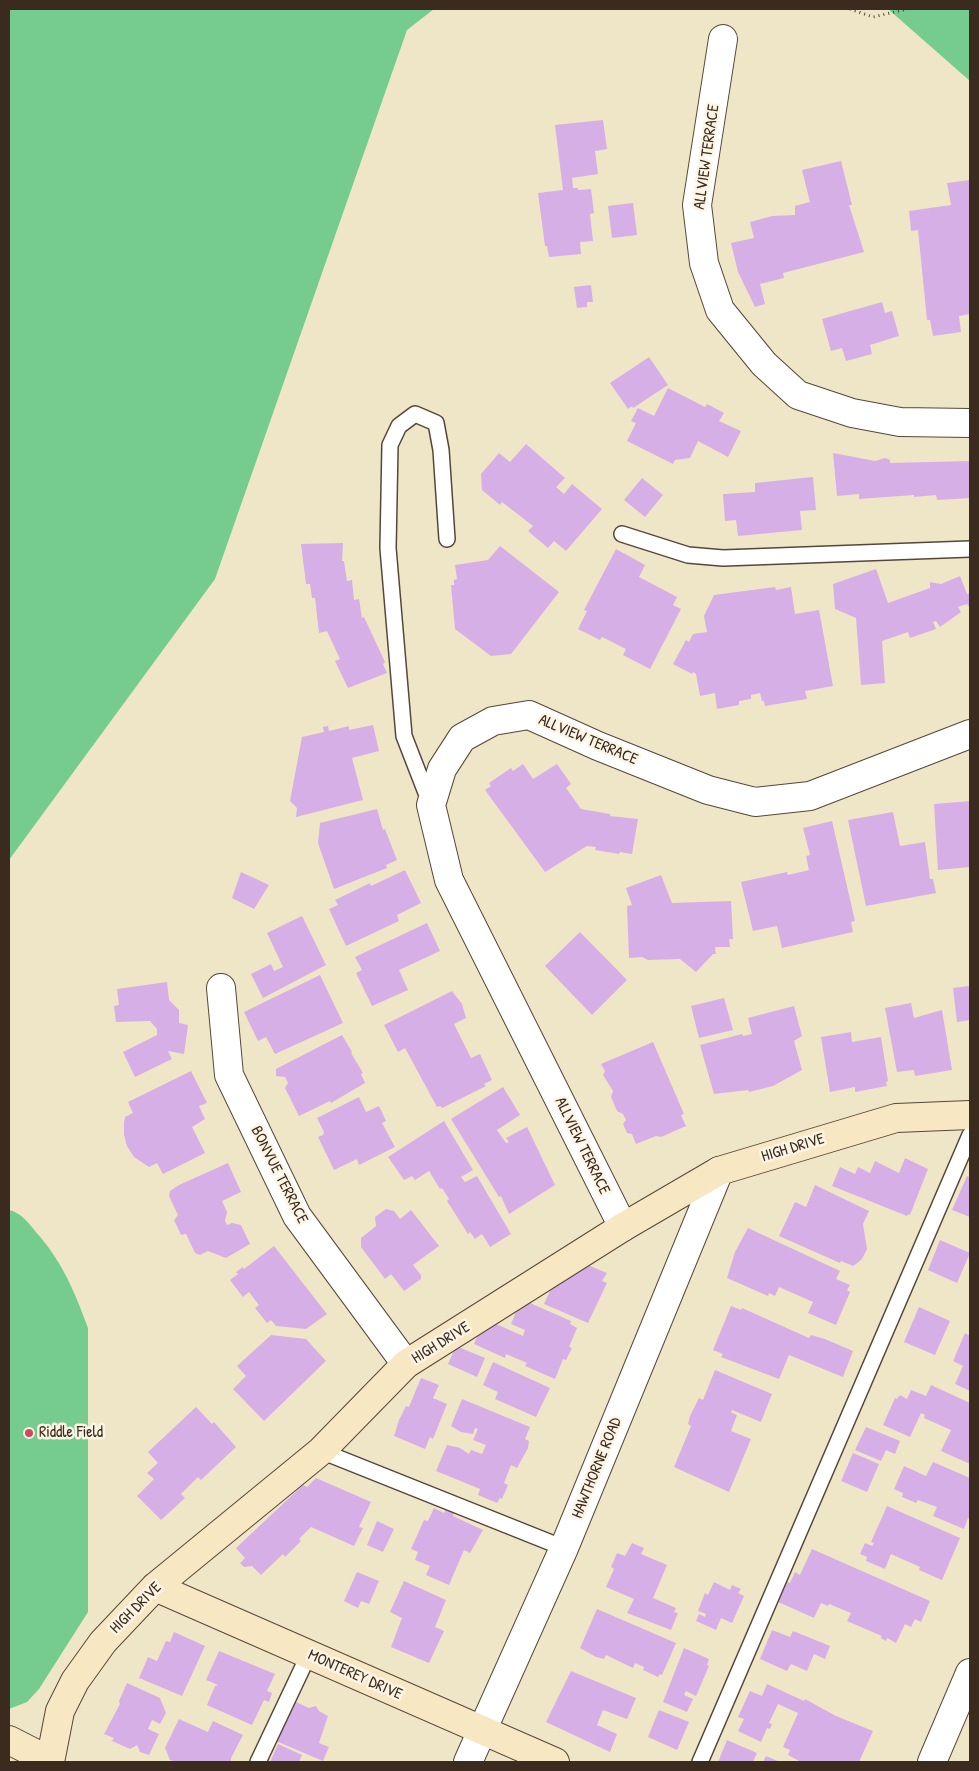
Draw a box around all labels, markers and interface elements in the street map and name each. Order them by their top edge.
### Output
street label: ALLVIEW TERRACE [690,103,724,211]
street label: ALLVIEW TERRACE [536,710,640,770]
street label: ALLVIEW TERRACE [550,1094,614,1198]
street label: BONVUE TERRACE [246,1123,312,1227]
street label: HIGH DRIVE [759,1129,827,1167]
street label: HIGH DRIVE [408,1318,474,1368]
street label: HAWTHORNE ROAD [568,1415,626,1521]
place label: Riddle Field [39,1423,103,1443]
marker: Riddle Field [23,1427,35,1439]
street label: HIGH DRIVE [106,1578,166,1638]
street label: MONTEREY DRIVE [305,1646,405,1704]

